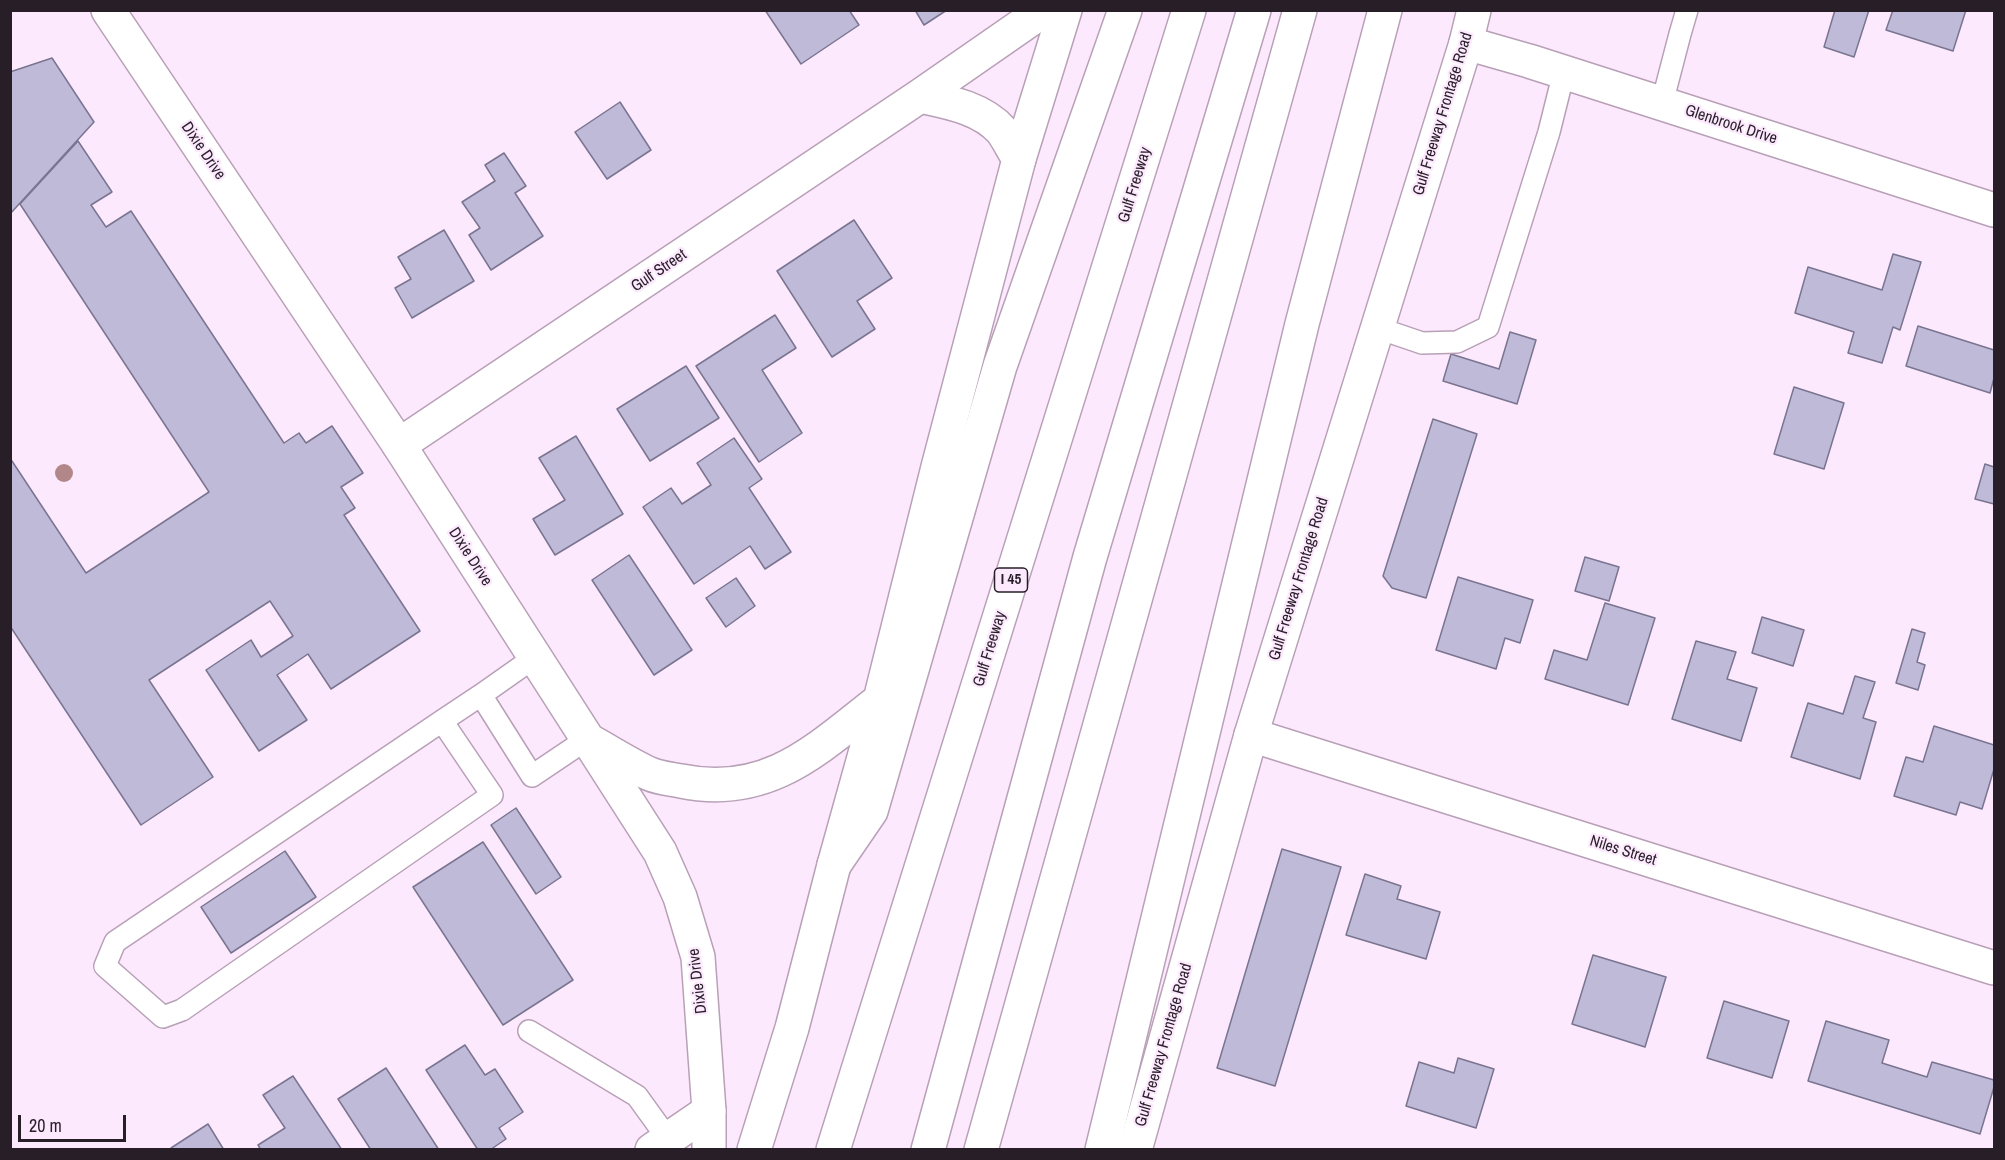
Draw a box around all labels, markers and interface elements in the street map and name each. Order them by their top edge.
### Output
street label: Gulf Freeway Frontage Road [1409,30,1477,198]
street label: Glenbrook Drive [1683,101,1779,149]
street label: Dixie Drive [177,118,229,184]
street label: Gulf Freeway [1114,145,1156,225]
street label: Gulf Street [628,246,690,296]
street label: Gulf Freeway Frontage Road [1265,495,1333,663]
street label: Dixie Drive [444,524,496,590]
road number: I 45 [994,568,1028,592]
street label: Gulf Freeway [969,609,1011,689]
street label: Niles Street [1587,832,1659,870]
street label: Dixie Drive [684,947,712,1015]
street label: Gulf Freeway Frontage Road [1131,961,1197,1129]
scale bar [21,1103,129,1141]
text: 20 m [29,1113,62,1138]

